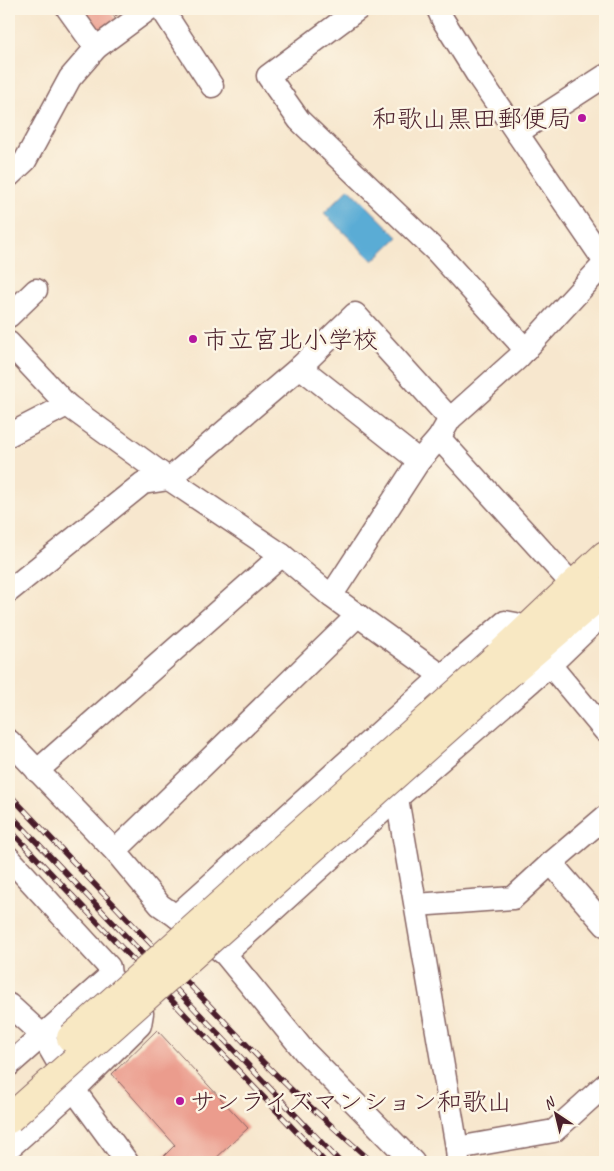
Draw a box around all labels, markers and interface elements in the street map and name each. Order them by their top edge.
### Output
place label: 和歌山黒田郵便局 [372,103,572,135]
marker: 和歌山黒田郵便局 [576,112,588,124]
place label: 市立宮北小学校 [203,324,378,356]
marker: 市立宮北小学校 [187,333,199,345]
place label: サンライズマンション和歌山 [190,1086,512,1118]
north arrow [532,1088,582,1138]
text: N [540,1093,559,1113]
marker: サンライズマンション和歌山 [174,1095,186,1107]

